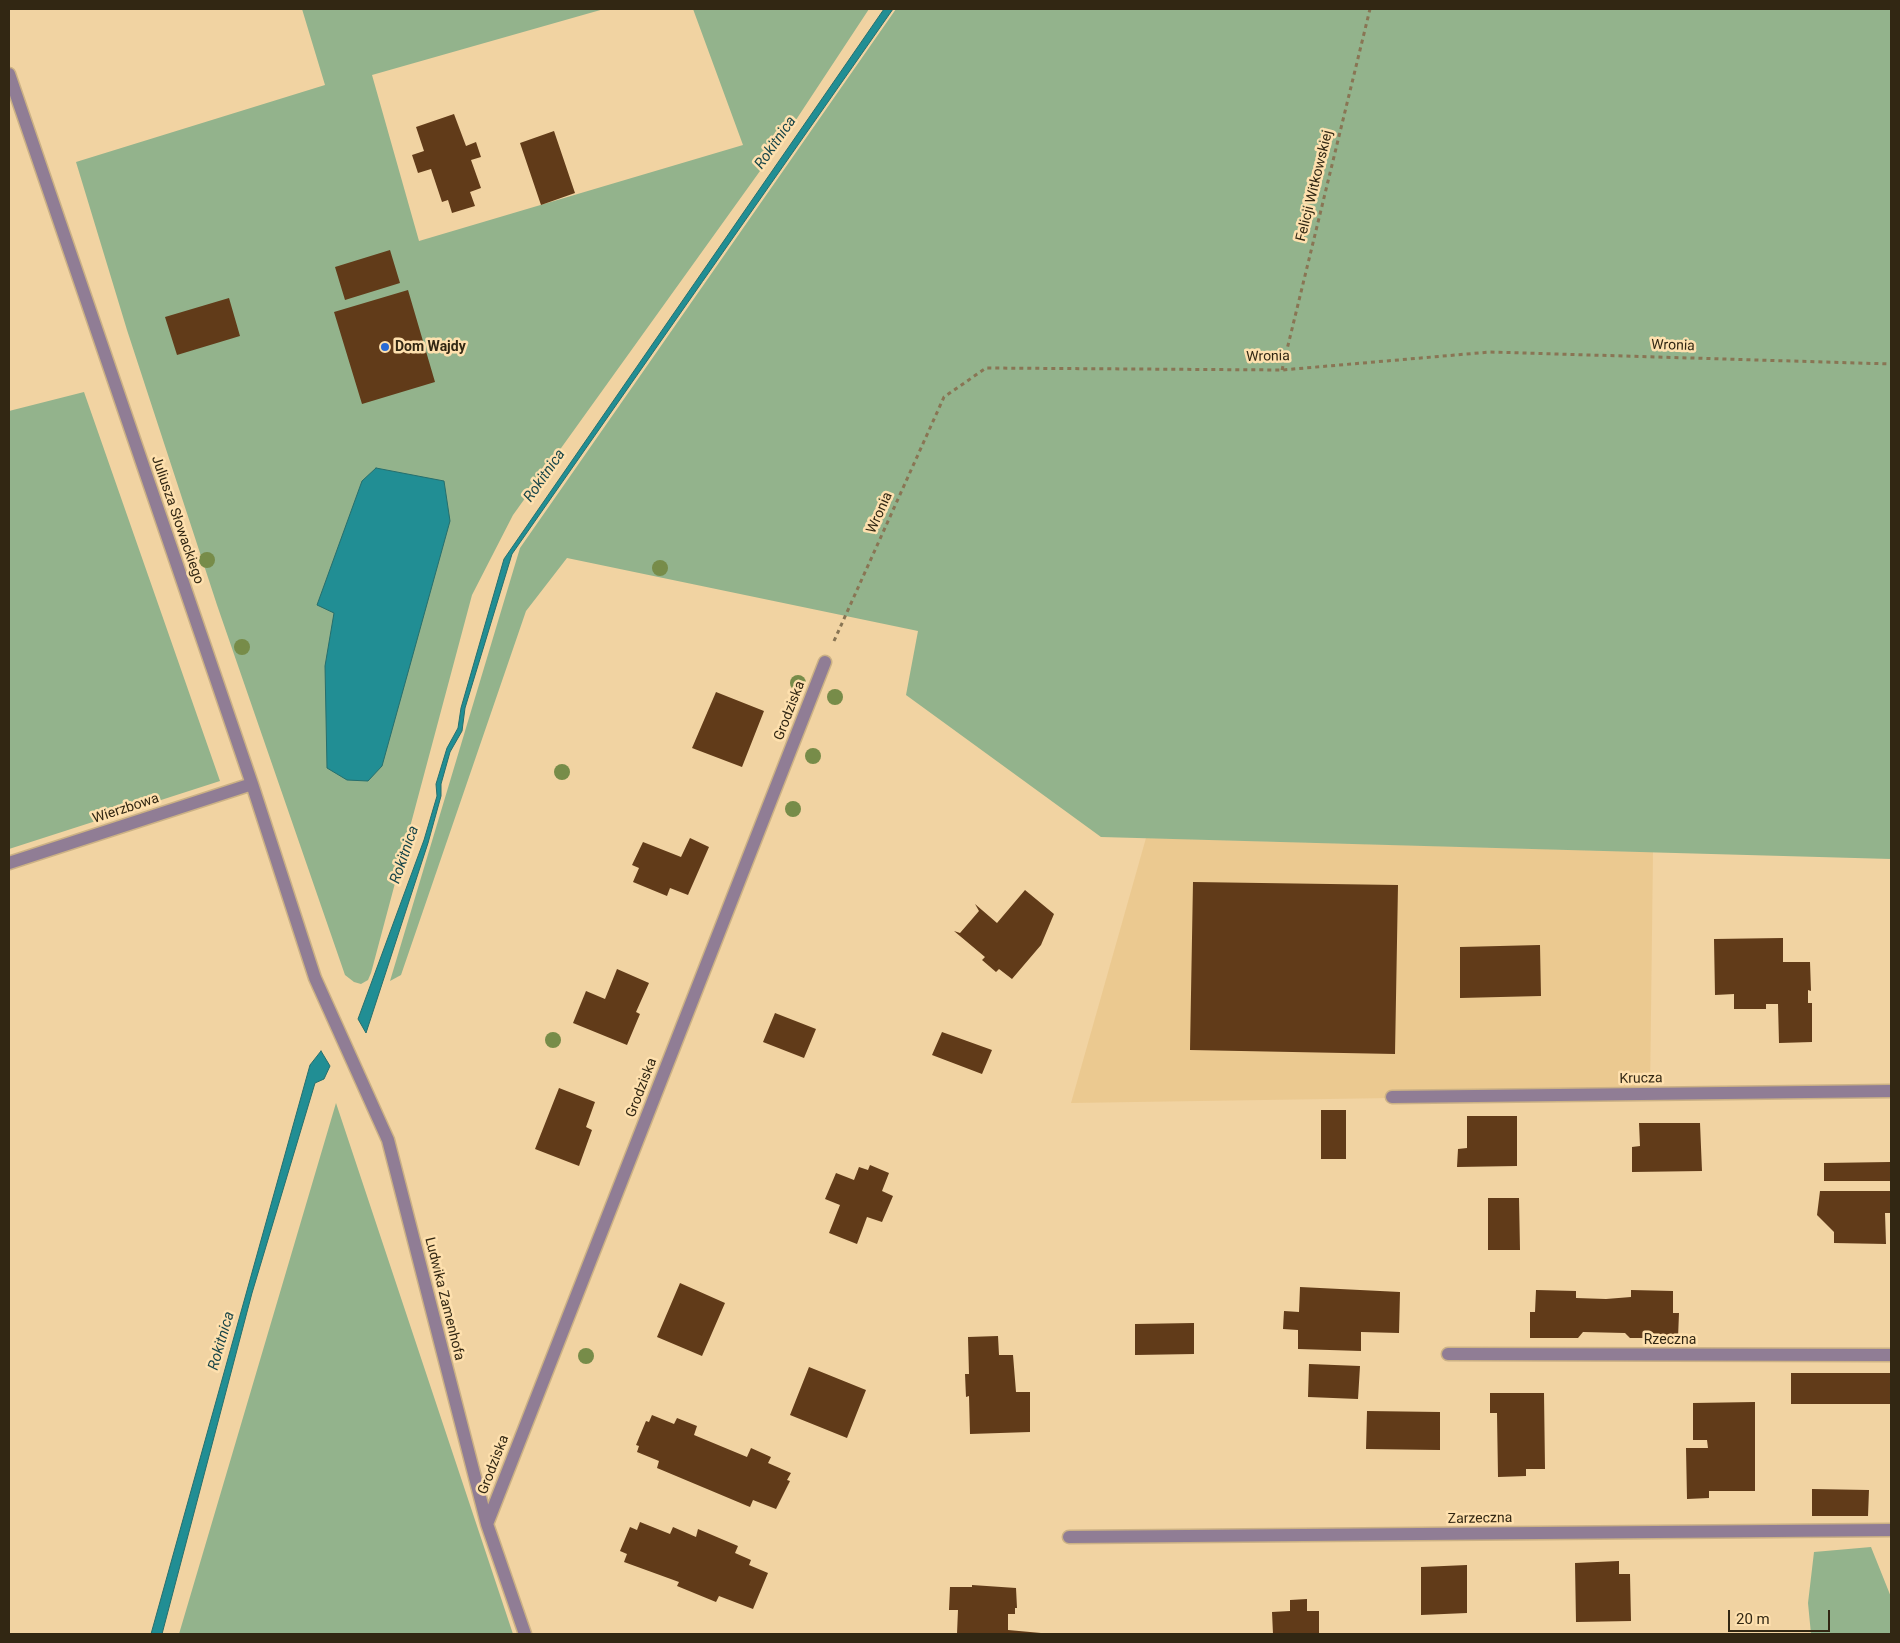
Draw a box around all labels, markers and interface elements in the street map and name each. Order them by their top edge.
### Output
water label: Rokitnica [751,113,801,173]
street label: Felicji Witkowskiej [1293,129,1337,243]
street label: Wronia [1651,337,1695,355]
place label: Dom Wajdy [395,339,466,355]
marker: Dom Wajdy [379,341,391,353]
street label: Wronia [1246,348,1290,366]
water label: Rokitnica [520,446,570,506]
street label: Juliusza Słowackiego [147,454,207,586]
street label: Wronia [863,490,897,536]
street label: Grodziska [771,679,809,743]
street label: Wierzbowa [91,790,161,828]
water label: Rokitnica [387,824,423,886]
street label: Grodziska [623,1056,661,1120]
street label: Krucza [1619,1070,1663,1088]
street label: Ludwika Zamenhofa [421,1236,467,1362]
water label: Rokitnica [205,1310,239,1372]
street label: Rzeczna [1644,1332,1696,1348]
street label: Grodziska [475,1433,513,1497]
street label: Zarzeczna [1448,1510,1512,1528]
scale bar [1730,1600,1832,1632]
text: 20 m [1736,1610,1770,1628]

